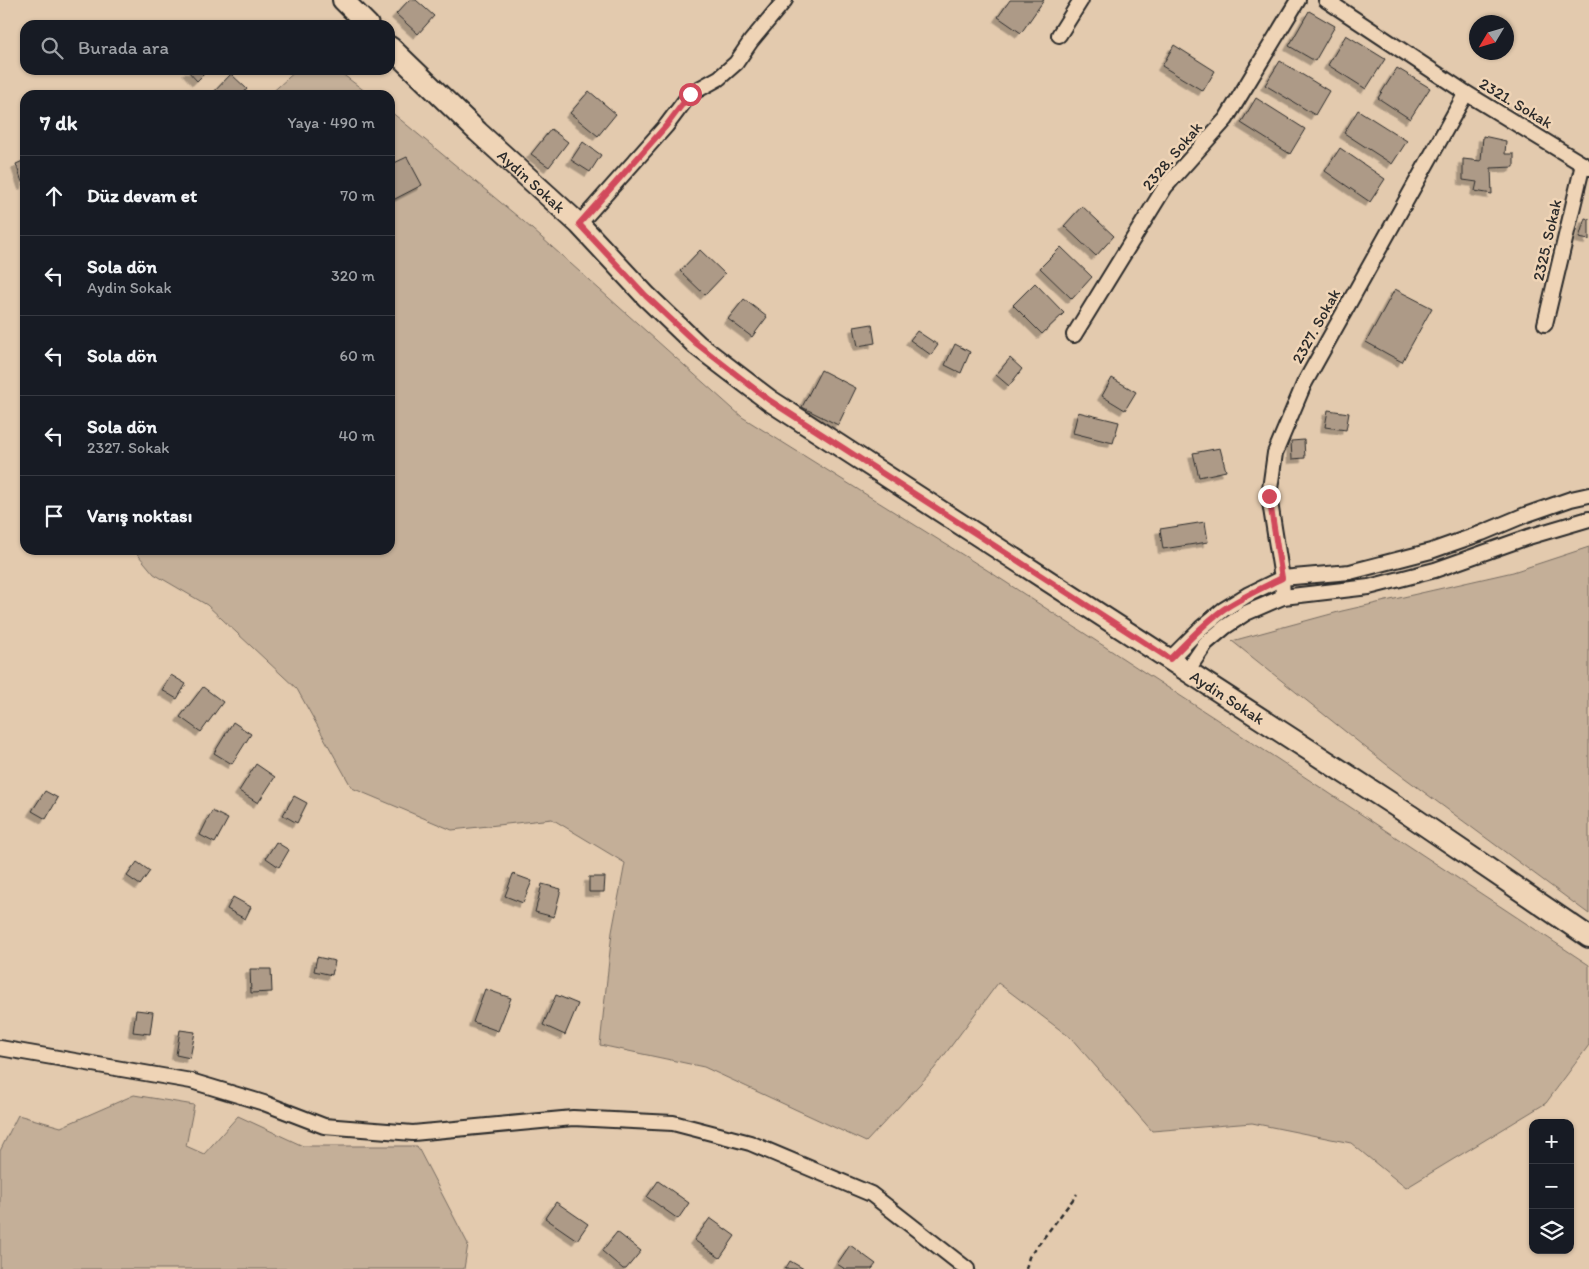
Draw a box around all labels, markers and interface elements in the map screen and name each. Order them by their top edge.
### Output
north arrow [1469,15,1514,60]
search box [20,20,395,75]
icon: search [38,34,66,62]
text: Burada ara [78,36,169,59]
street label: 2321. Sokak [1476,74,1556,132]
route start [679,83,702,106]
text: 7 dk [40,110,77,135]
text: Yaya · 490 m [287,113,375,132]
street label: 2328. Sokak [1138,118,1206,194]
street label: Aydin Sokak [494,145,569,217]
icon: ahead [40,182,68,210]
text: Düz devam et [87,184,197,207]
text: 70 m [340,186,375,205]
street label: 2325. Sokak [1528,197,1566,283]
text: Sola dön [87,255,157,278]
icon: left [40,262,68,290]
text: 320 m [331,266,375,285]
text: Aydin Sokak [87,278,172,297]
street label: 2327. Sokak [1288,285,1344,367]
icon: left [40,342,68,370]
text: Sola dön [87,344,157,367]
text: 60 m [340,346,375,365]
text: Sola dön [87,415,157,438]
icon: left [40,422,68,450]
text: 40 m [338,426,375,445]
text: 2327. Sokak [87,438,170,457]
route end [1258,485,1281,508]
icon: arrive [40,502,68,530]
text: Varış noktası [87,504,192,527]
street label: Aydin Sokak [1187,666,1268,728]
map controls [1529,1119,1574,1254]
button: + [1529,1119,1574,1164]
button: − [1529,1164,1574,1209]
button: layers [1529,1209,1574,1254]

